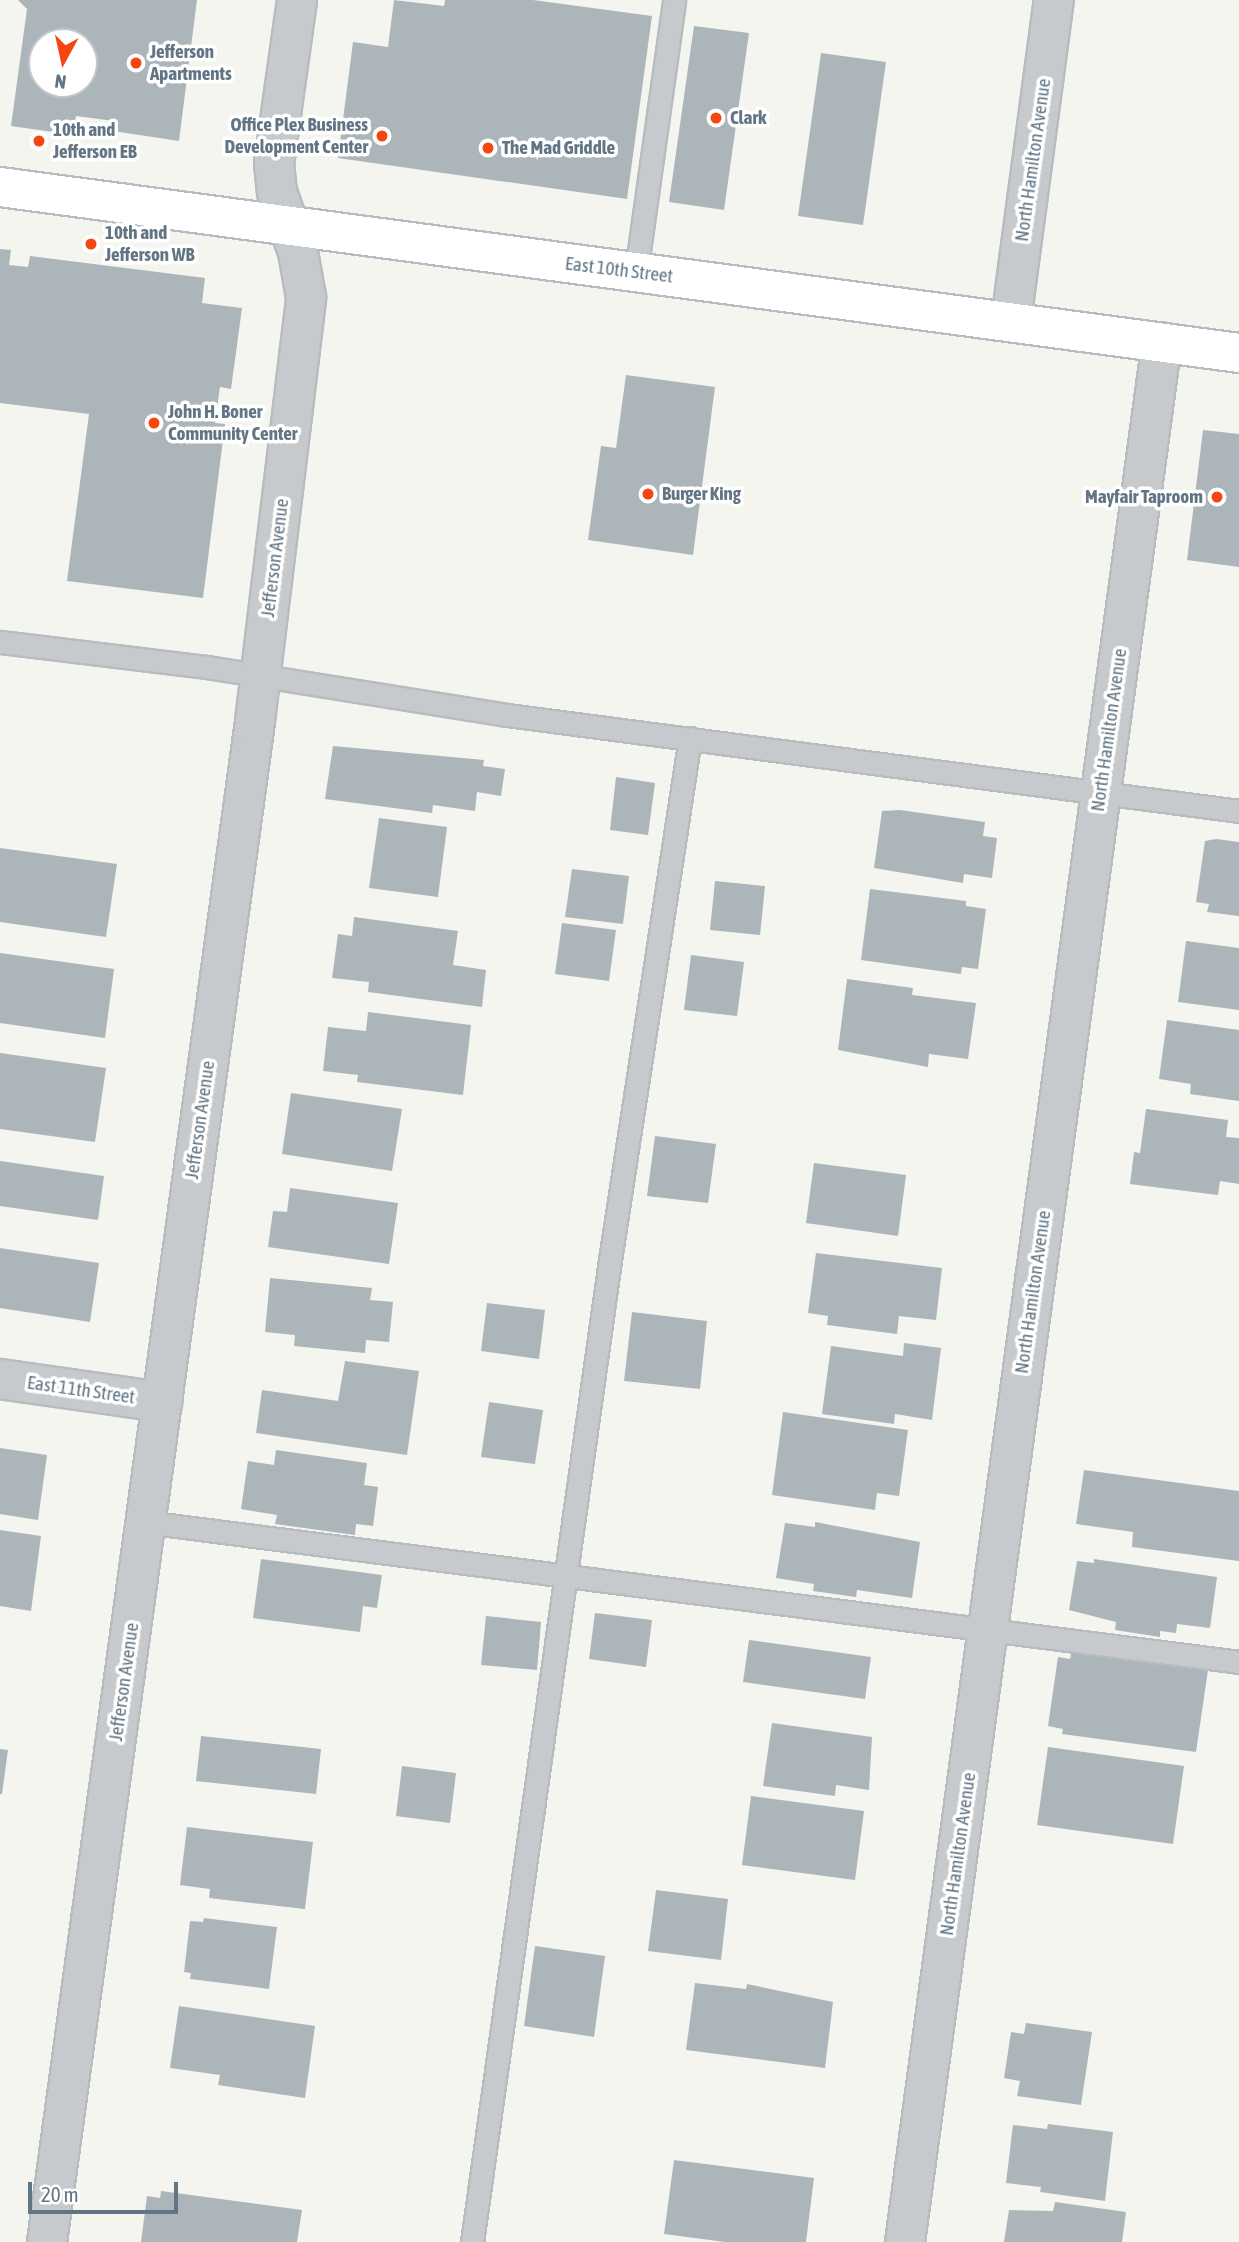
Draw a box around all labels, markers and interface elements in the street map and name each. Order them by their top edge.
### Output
north arrow [28,28,98,98]
place label: Jefferson Apartments [150,41,232,85]
marker: Jefferson Apartments [128,55,144,71]
text: N [53,70,67,93]
street label: North Hamilton Avenue [1010,77,1056,243]
place label: Clark [730,107,766,129]
marker: Clark [708,110,724,126]
place label: Office Plex Business Development Center [224,114,368,158]
place label: 10th and Jefferson EB [53,119,137,163]
marker: Office Plex Business Development Center [374,128,390,144]
marker: 10th and Jefferson EB [31,133,47,149]
place label: The Mad Griddle [502,137,615,159]
marker: The Mad Griddle [480,140,496,156]
place label: 10th and Jefferson WB [105,222,194,266]
marker: 10th and Jefferson WB [83,236,99,252]
street label: East 10th Street [564,252,674,288]
place label: John H. Boner Community Center [168,401,297,445]
marker: John H. Boner Community Center [146,415,162,431]
place label: Burger King [662,483,741,505]
marker: Burger King [640,486,656,502]
place label: Mayfair Taproom [1085,486,1203,508]
marker: Mayfair Taproom [1209,489,1225,505]
street label: Jefferson Avenue [256,497,294,619]
street label: North Hamilton Avenue [1086,647,1132,813]
street label: Jefferson Avenue [180,1059,220,1181]
street label: North Hamilton Avenue [1010,1209,1056,1375]
street label: East 11th Street [26,1371,136,1409]
street label: Jefferson Avenue [104,1621,144,1743]
street label: North Hamilton Avenue [935,1771,981,1937]
scale bar [32,2168,182,2212]
text: 20 m [41,2182,79,2206]

